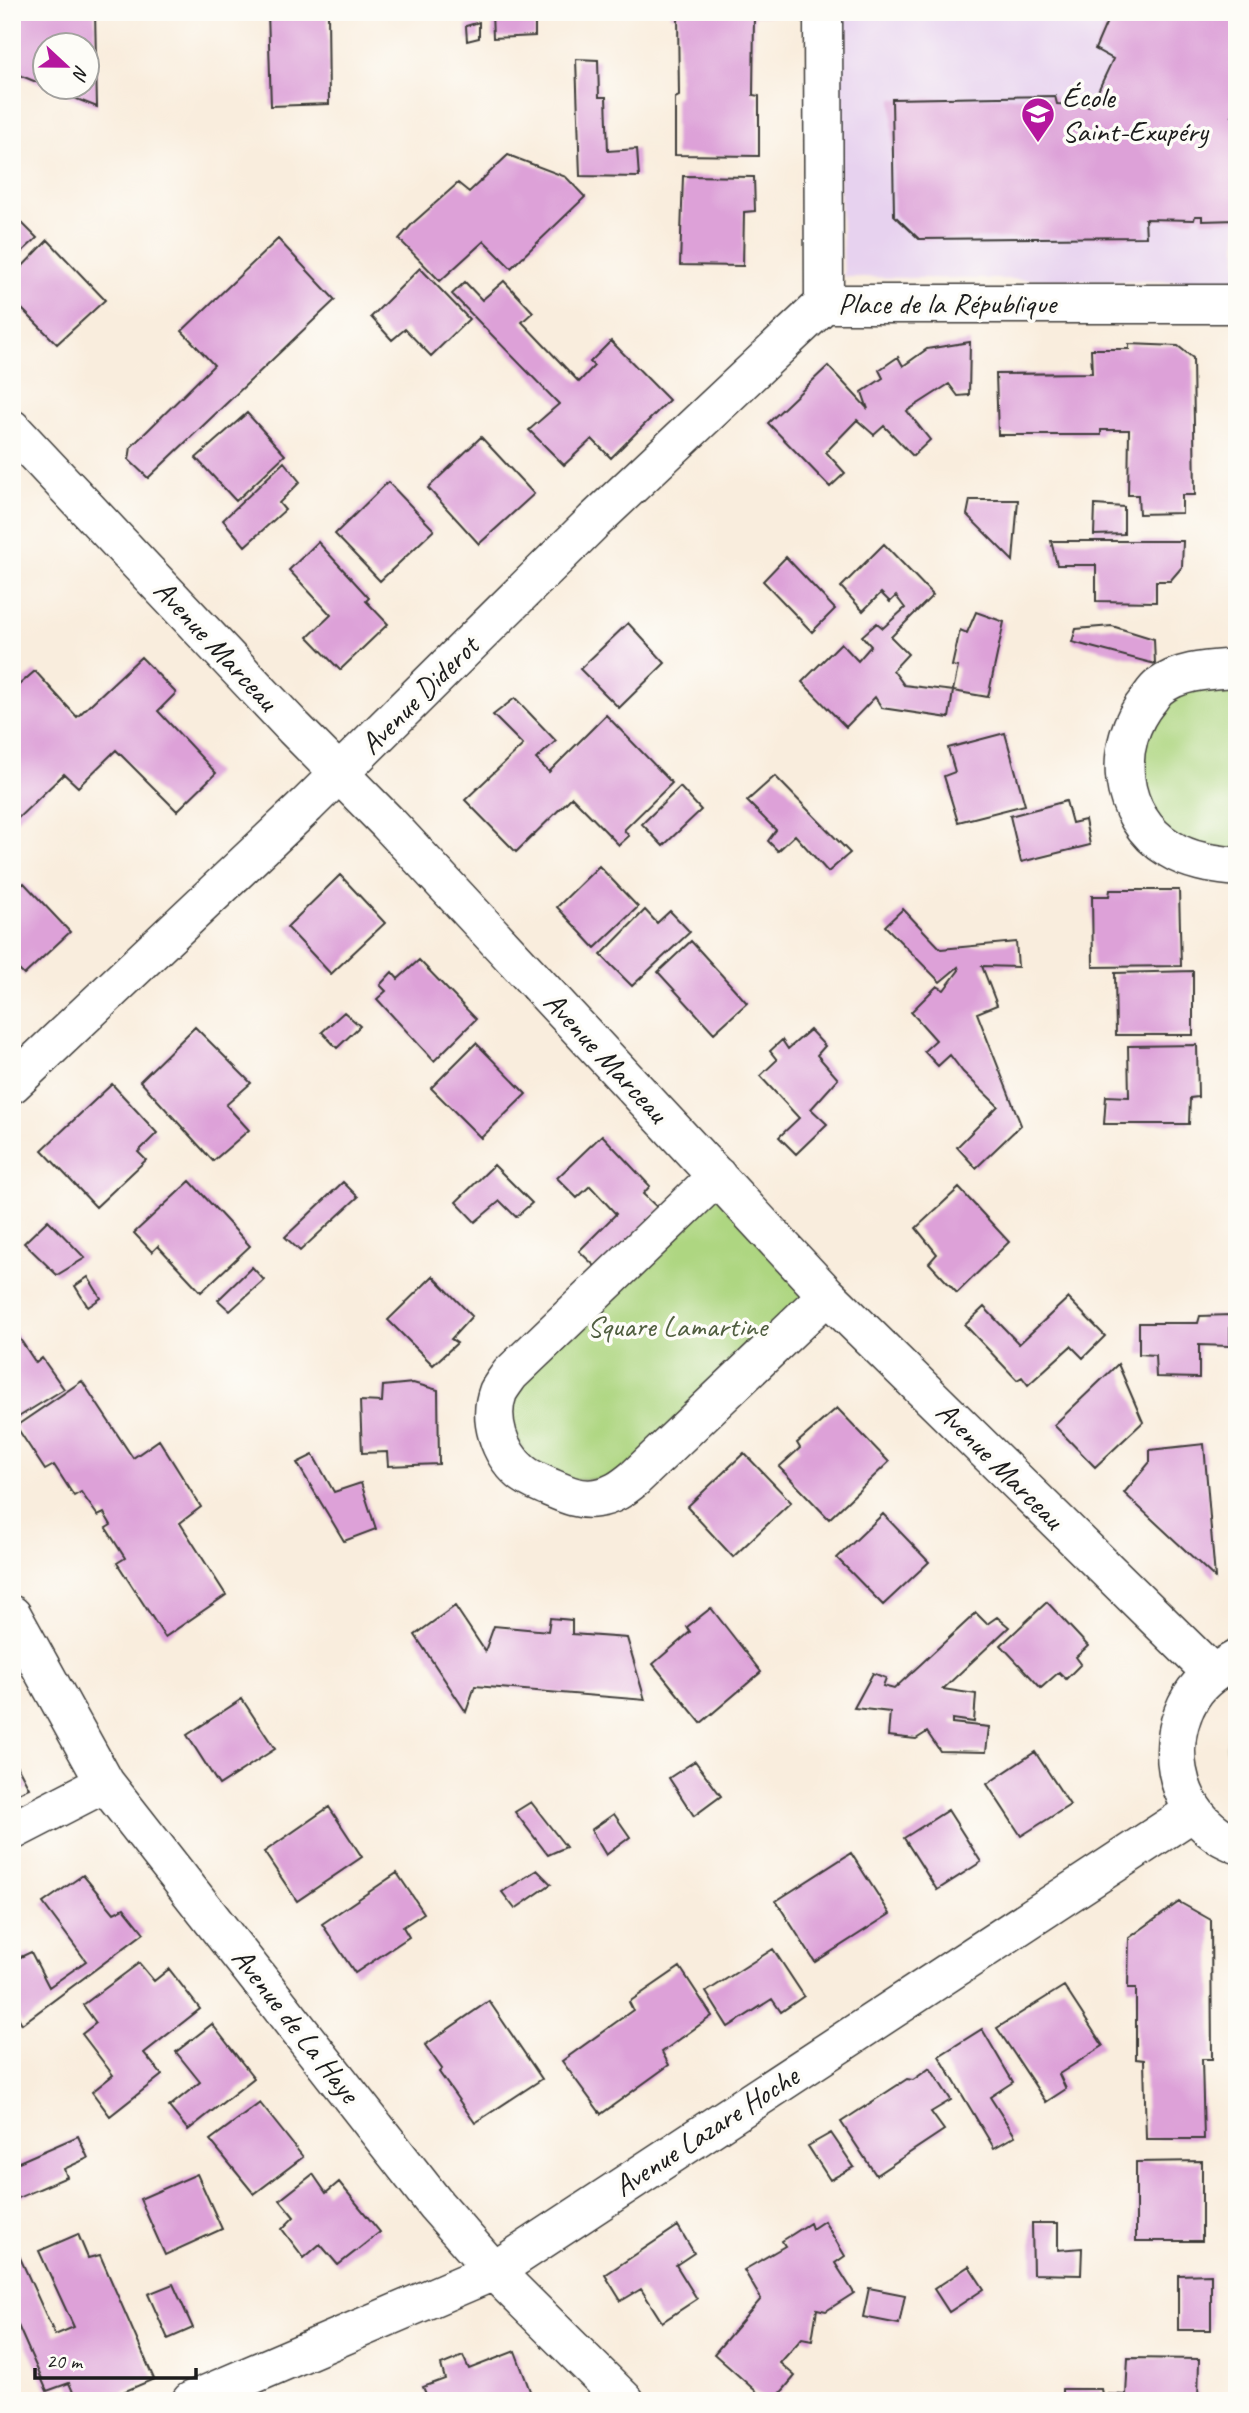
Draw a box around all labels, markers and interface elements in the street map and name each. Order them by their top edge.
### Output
north arrow [32,32,102,102]
text: N [66,62,94,85]
place label: École Saint-Exupéry [1062,78,1210,150]
school or university icon: École Saint-Exupéry [1019,95,1057,144]
street label: Place de la République [838,284,1058,322]
street label: Avenue Marceau [146,572,288,720]
street label: Avenue Diderot [352,625,489,762]
street label: Avenue Marceau [536,984,678,1132]
park label: Square Lamartine [587,1307,769,1345]
street label: Avenue Marceau [928,1393,1073,1538]
street label: Avenue de La Haye [224,1940,370,2112]
street label: Avenue Lazare Hoche [606,2056,807,2205]
scale bar [35,2336,196,2380]
text: 20 m [46,2348,84,2374]

